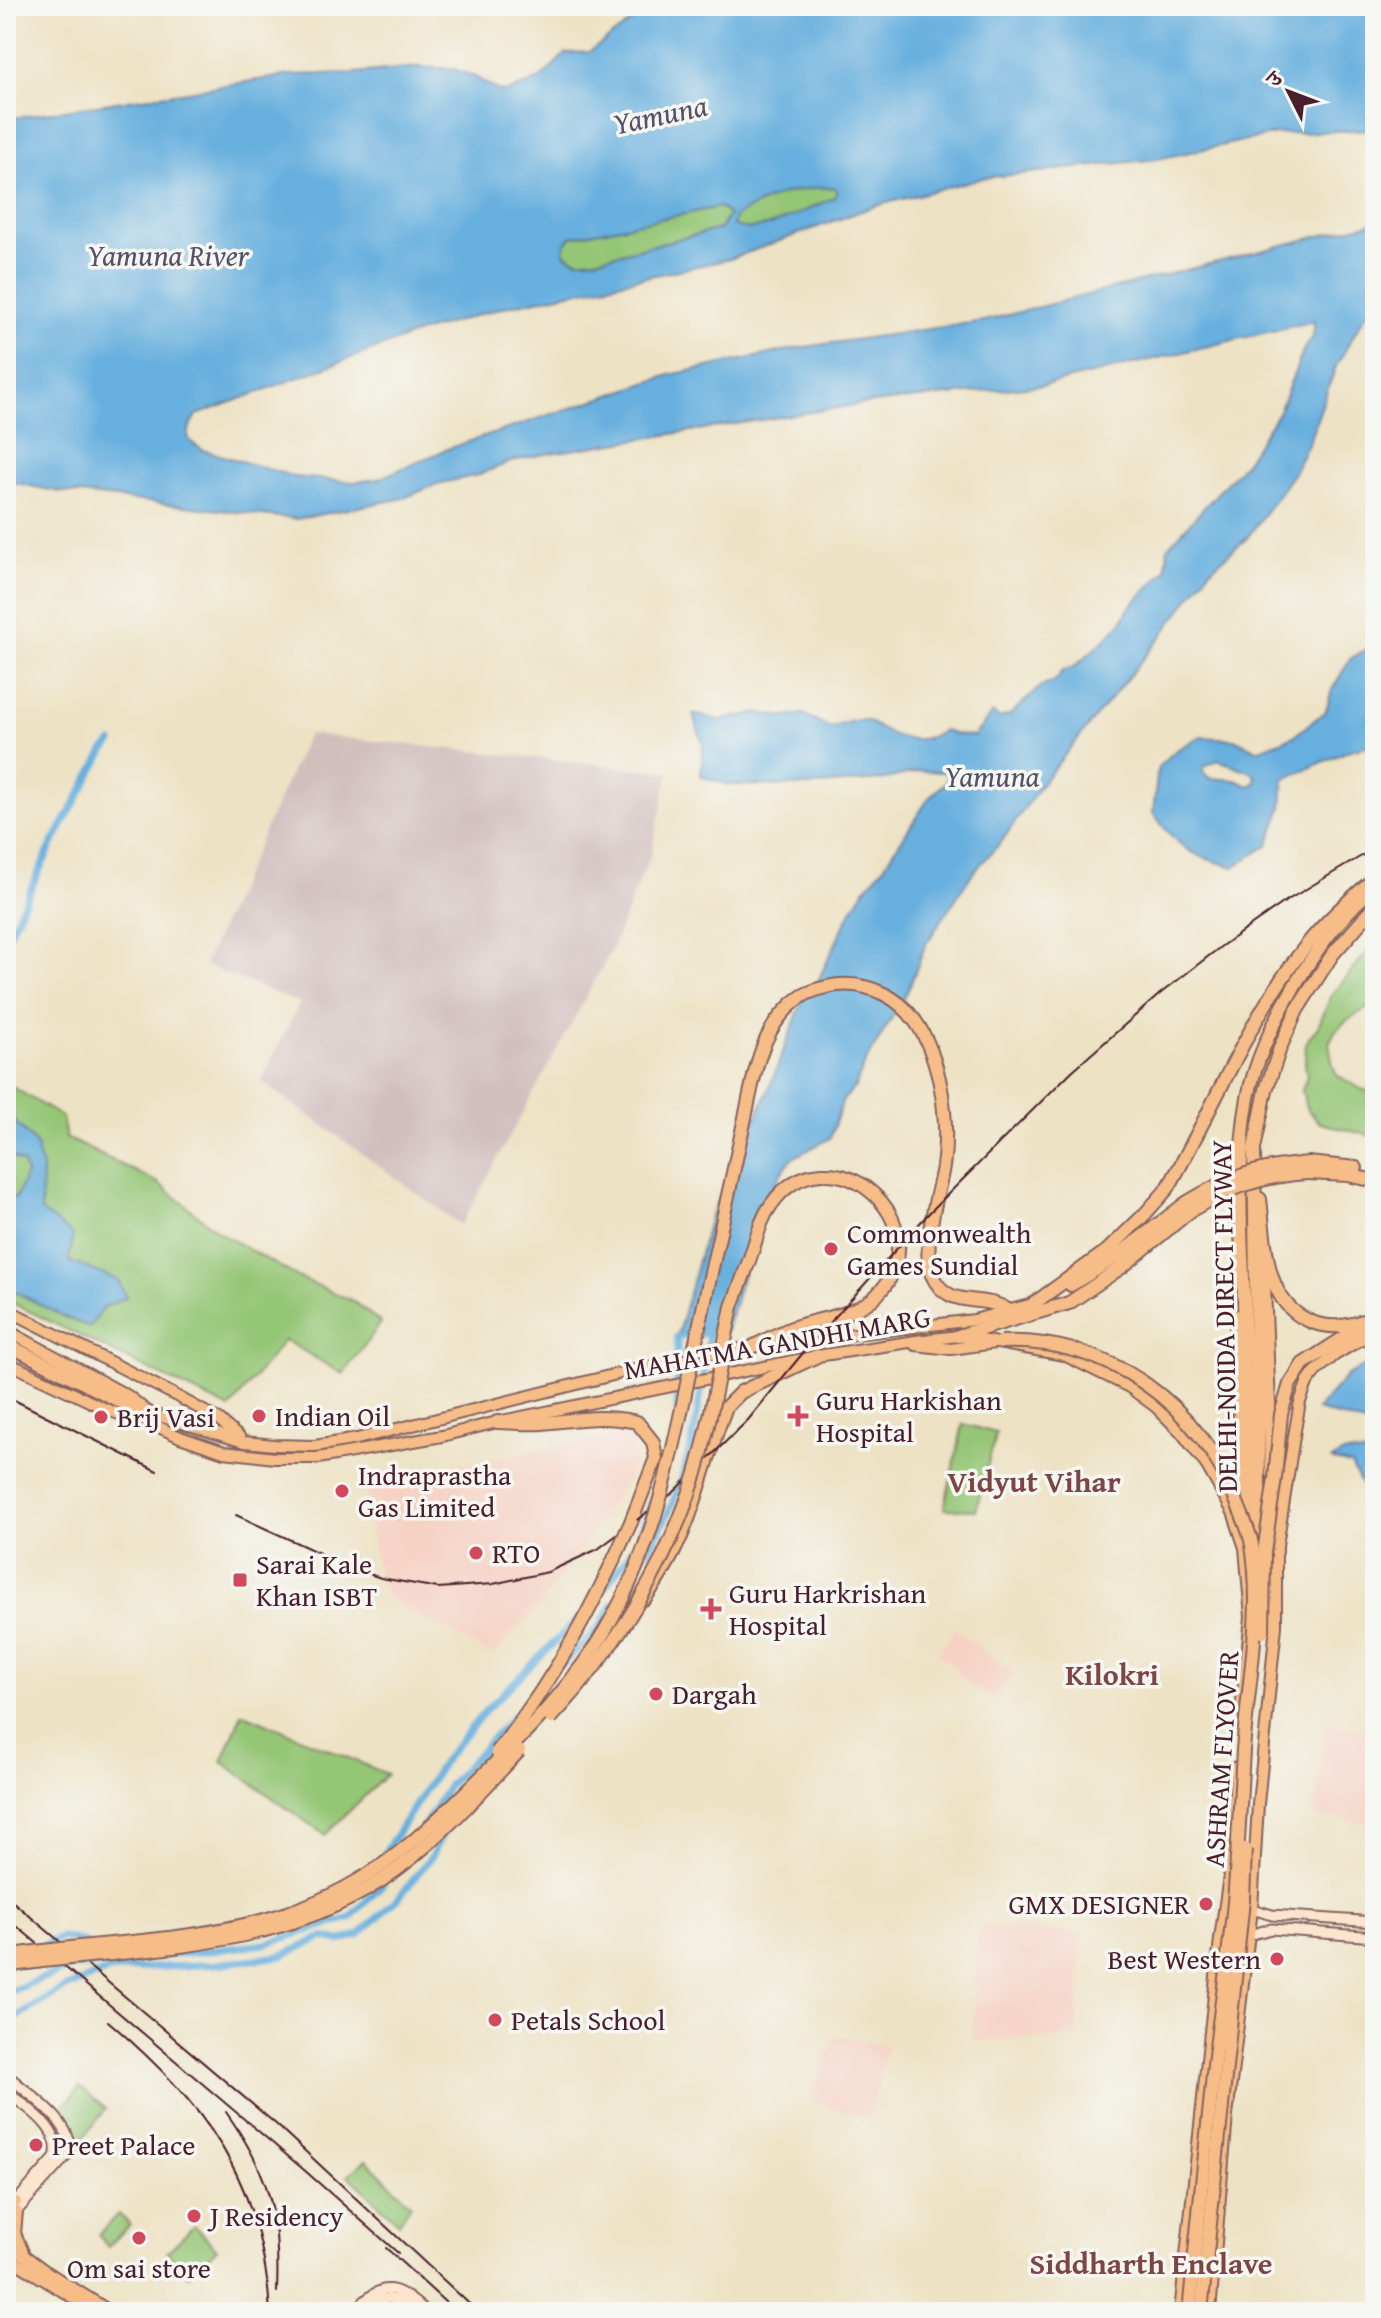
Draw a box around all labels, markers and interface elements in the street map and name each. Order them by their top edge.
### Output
north arrow [1249,52,1329,132]
text: उ [1257,62,1291,95]
water label: Yamuna [609,83,711,145]
water label: Yamuna River [87,233,250,277]
water label: Yamuna [944,754,1040,798]
street label: DELHI-NOIDA DIRECT FLYWAY [1200,1139,1247,1493]
place label: Commonwealth Games Sundial [847,1212,1032,1285]
marker: Commonwealth Games Sundial [822,1240,840,1258]
street label: MAHATMA GANDHI MARG [620,1295,933,1390]
place label: Guru Harkishan Hospital [816,1379,1002,1452]
place label: Indian Oil [275,1395,390,1436]
place label: Brij Vasi [117,1396,215,1437]
marker: Guru Harkishan Hospital [787,1405,809,1427]
marker: Indian Oil [250,1407,268,1425]
marker: Brij Vasi [92,1408,110,1426]
place label: Indraprastha Gas Limited [358,1454,512,1527]
district label: Vidyut Vihar [947,1459,1121,1503]
marker: Indraprastha Gas Limited [333,1482,351,1500]
place label: RTO [492,1532,540,1573]
place label: Sarai Kale Khan ISBT [256,1543,378,1616]
marker: RTO [467,1544,485,1562]
marker: Sarai Kale Khan ISBT [231,1571,249,1589]
place label: Guru Harkrishan Hospital [729,1572,927,1645]
marker: Guru Harkrishan Hospital [700,1598,722,1620]
street label: ASHRAM FLYOVER [1192,1648,1249,1869]
district label: Kilokri [1065,1652,1159,1696]
place label: Dargah [672,1673,757,1714]
marker: Dargah [647,1685,665,1703]
place label: GMX DESIGNER [1008,1883,1191,1924]
marker: GMX DESIGNER [1197,1895,1215,1913]
place label: Best Western [1108,1938,1261,1979]
marker: Best Western [1268,1950,1286,1968]
place label: Petals School [511,1999,665,2040]
marker: Petals School [486,2011,504,2029]
place label: Preet Palace [52,2124,195,2165]
marker: Preet Palace [27,2136,45,2154]
place label: J Residency [207,2195,343,2236]
marker: J Residency [185,2207,203,2225]
marker: Om sai store [130,2229,148,2247]
district label: Siddharth Enclave [1030,2241,1272,2285]
place label: Om sai store [67,2247,211,2288]

